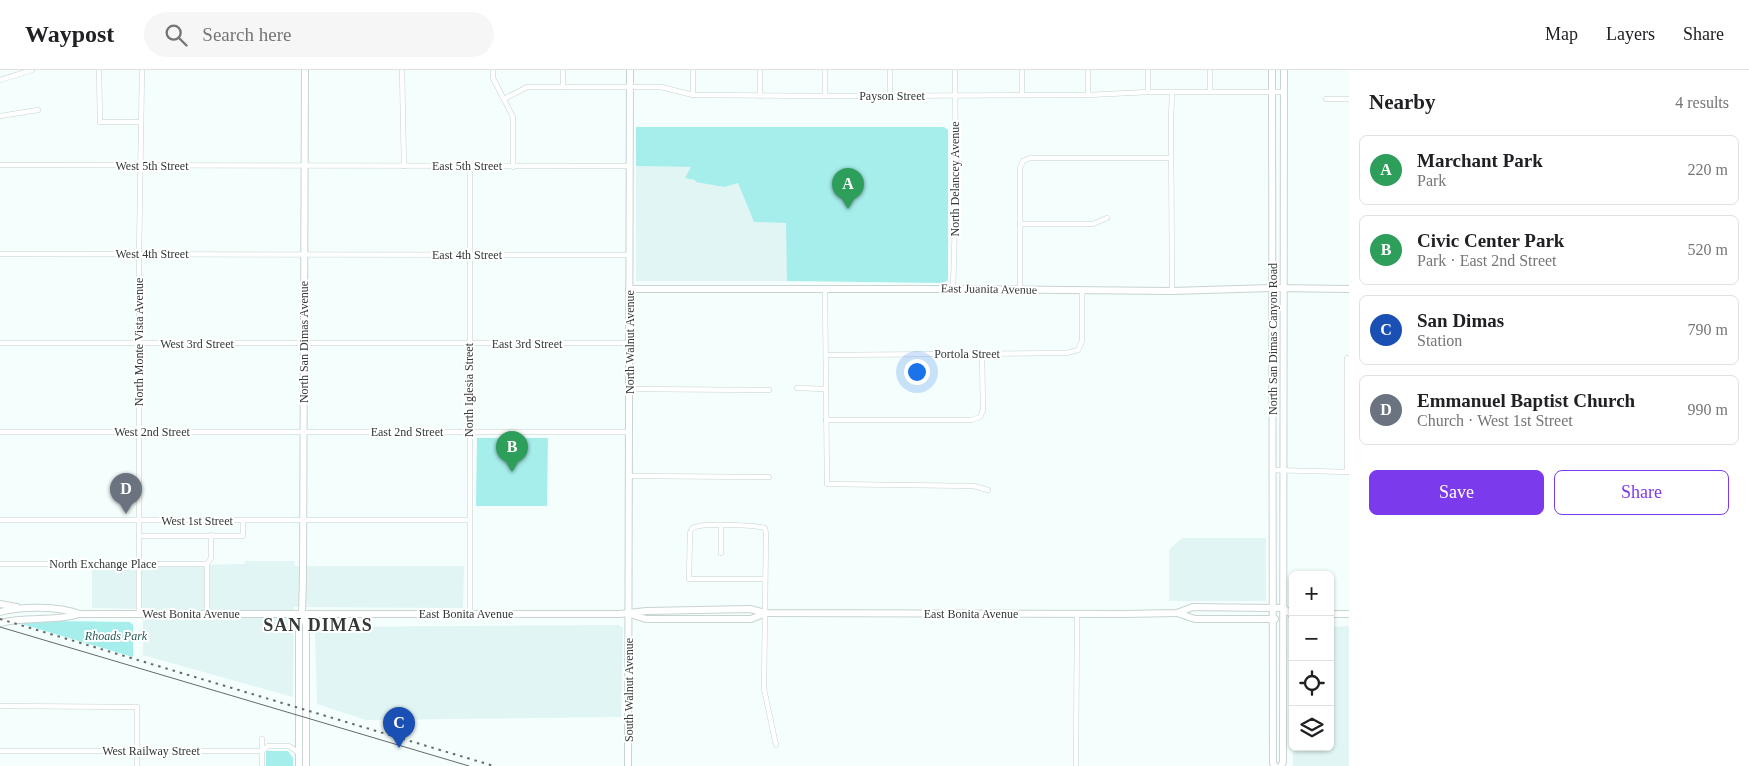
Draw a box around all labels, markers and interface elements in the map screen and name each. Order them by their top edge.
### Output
search box [144,12,494,57]
text: Waypost [25,21,114,47]
icon: search [162,21,190,49]
text: Search here [202,24,292,45]
text: Map [1545,24,1578,44]
text: Layers [1606,24,1655,44]
text: Share [1683,24,1724,44]
street label: Payson Street [859,89,925,103]
text: Nearby [1369,90,1436,114]
text: 4 results [1675,94,1729,111]
street label: North Delancey Avenue [948,121,962,237]
text: Marchant Park [1417,150,1543,171]
street label: West 5th Street [115,159,189,173]
street label: East 5th Street [432,159,503,173]
text: A [1380,161,1392,178]
text: 220 m [1688,161,1728,178]
pin: A [832,168,864,209]
text: Park [1417,172,1446,189]
text: Civic Center Park [1417,230,1564,251]
text: B [1381,241,1391,258]
text: 520 m [1688,241,1728,258]
street label: West 4th Street [115,247,189,261]
street label: East 4th Street [432,248,503,262]
text: Park · East 2nd Street [1417,252,1557,269]
street label: North San Dimas Canyon Road [1266,263,1280,415]
street label: North Monte Vista Avenue [132,278,146,406]
street label: North San Dimas Avenue [297,281,311,403]
street label: East Juanita Avenue [941,281,1037,297]
street label: North Walnut Avenue [623,290,637,394]
text: San Dimas [1417,310,1504,331]
text: C [1380,321,1392,338]
text: 790 m [1688,321,1728,338]
text: Station [1417,332,1462,349]
street label: West 3rd Street [160,337,235,351]
street label: East 3rd Street [492,337,563,351]
street label: North Iglesia Street [462,342,476,437]
street label: Portola Street [934,347,1000,361]
your location [904,359,930,385]
text: Emmanuel Baptist Church [1417,390,1635,411]
text: D [1380,401,1392,418]
text: 990 m [1688,401,1728,418]
text: Church · West 1st Street [1417,412,1573,429]
street label: West 2nd Street [114,425,191,439]
street label: East 2nd Street [371,425,444,439]
pin: B [496,431,528,472]
button: Save [1369,470,1544,515]
button: Share [1554,470,1729,515]
pin: D [110,473,142,514]
street label: West 1st Street [161,514,234,528]
street label: North Exchange Place [49,557,157,571]
map controls [1289,571,1334,751]
button: + [1289,571,1334,616]
street label: West Bonita Avenue [142,607,240,621]
street label: East Bonita Avenue [419,607,513,621]
street label: East Bonita Avenue [924,607,1018,621]
district label: SAN DIMAS [263,615,373,635]
button: − [1289,616,1334,661]
park label: Rhoads Park [84,629,148,643]
street label: South Walnut Avenue [622,638,636,742]
button: locate [1289,661,1334,706]
button: layers [1289,706,1334,751]
pin: C [383,707,415,748]
street label: West Railway Street [102,744,200,758]

